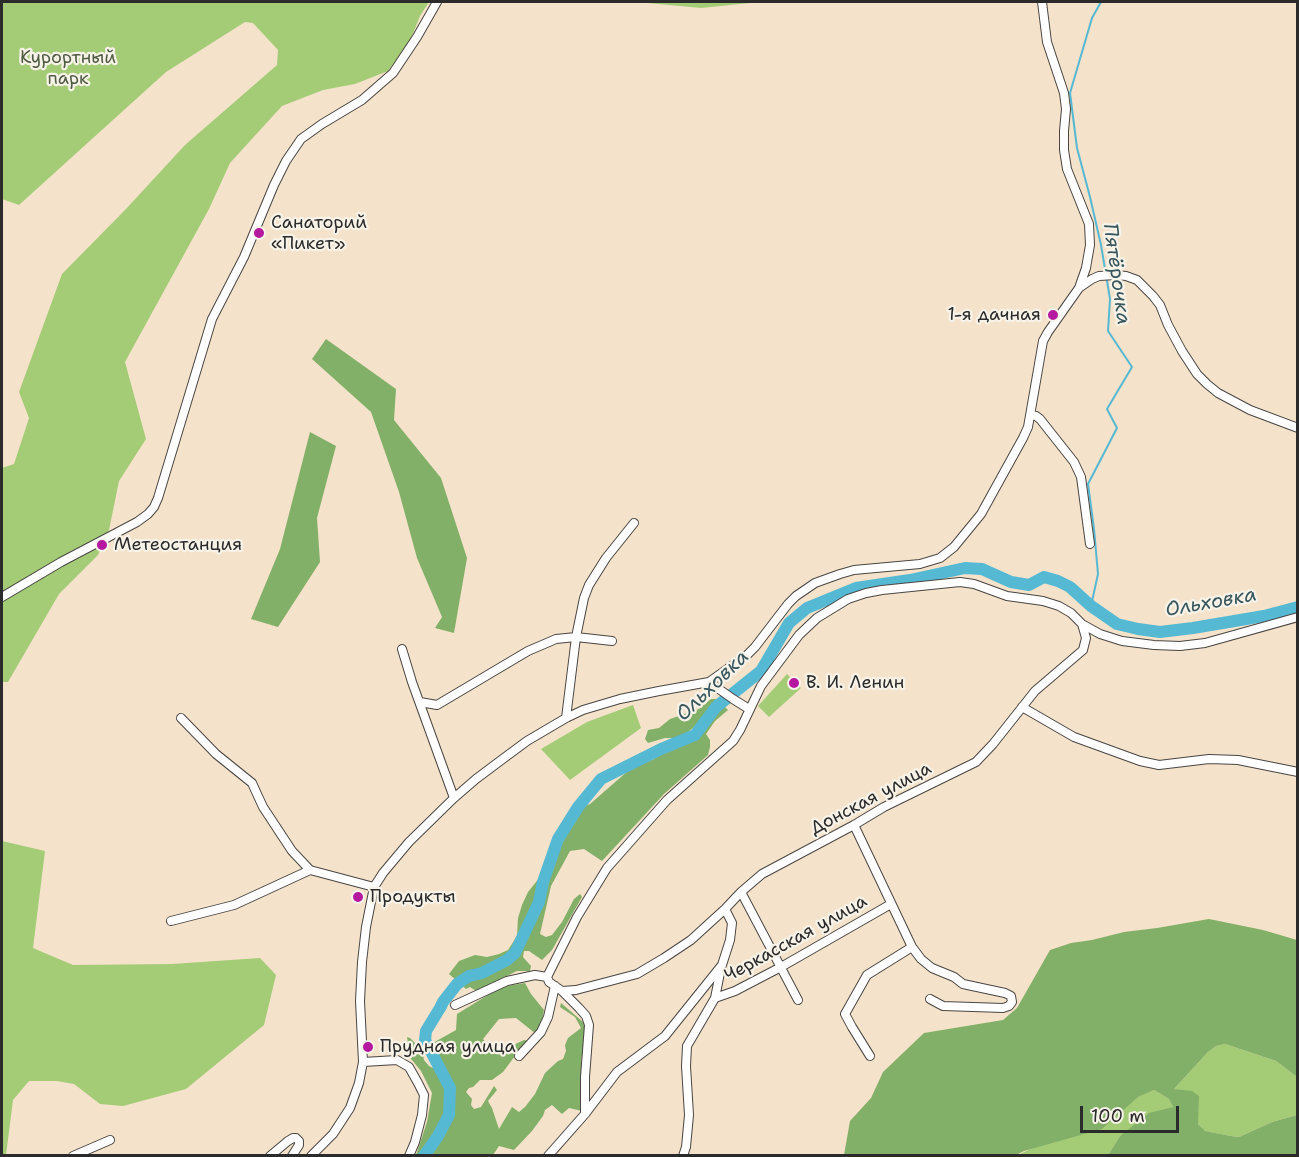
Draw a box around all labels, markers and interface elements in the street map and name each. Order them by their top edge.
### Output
park label: Курортный парк [20,47,116,90]
place label: Санаторий «Пикет» [271,212,367,254]
water label: Пятёрочка [1097,222,1135,326]
marker: Санаторий «Пикет» [252,226,266,240]
place label: 1-я дачная [947,304,1041,326]
marker: 1-я дачная [1046,308,1060,322]
place label: Метеостанция [114,534,242,556]
marker: Метеостанция [95,538,109,552]
water label: Ольховка [1164,583,1258,623]
water label: Ольховка [672,645,754,727]
place label: В. И. Ленин [806,672,904,694]
marker: В. И. Ленин [787,676,801,690]
street label: Донская улица [807,758,935,840]
place label: Продукты [370,886,456,908]
marker: Продукты [351,890,365,904]
street label: Черкасская улица [721,891,871,987]
place label: Прудная улица [380,1036,516,1058]
marker: Прудная улица [361,1040,375,1054]
scale bar [1083,1094,1182,1132]
text: 100 m [1091,1104,1145,1128]

